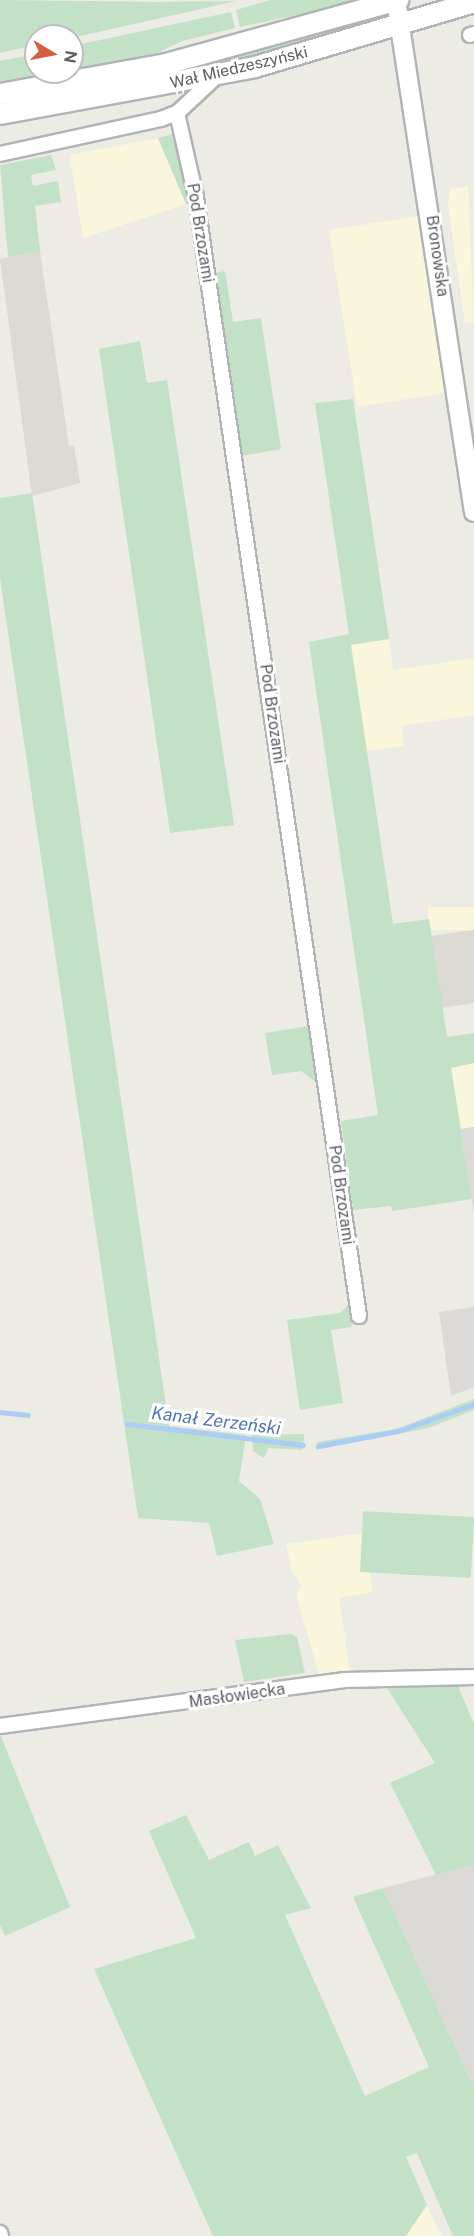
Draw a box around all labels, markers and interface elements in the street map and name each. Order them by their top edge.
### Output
north arrow [24,24,84,84]
street label: Wał Miedzeszyński [168,43,310,93]
text: N [60,49,81,65]
street label: Pod Brzozami [183,182,217,284]
street label: Bronowska [422,214,452,298]
street label: Pod Brzozami [255,663,289,765]
street label: Pod Brzozami [324,1144,358,1246]
water label: Kanał Zerzeński [150,1402,282,1440]
street label: Masłowiecka [188,1680,286,1712]

